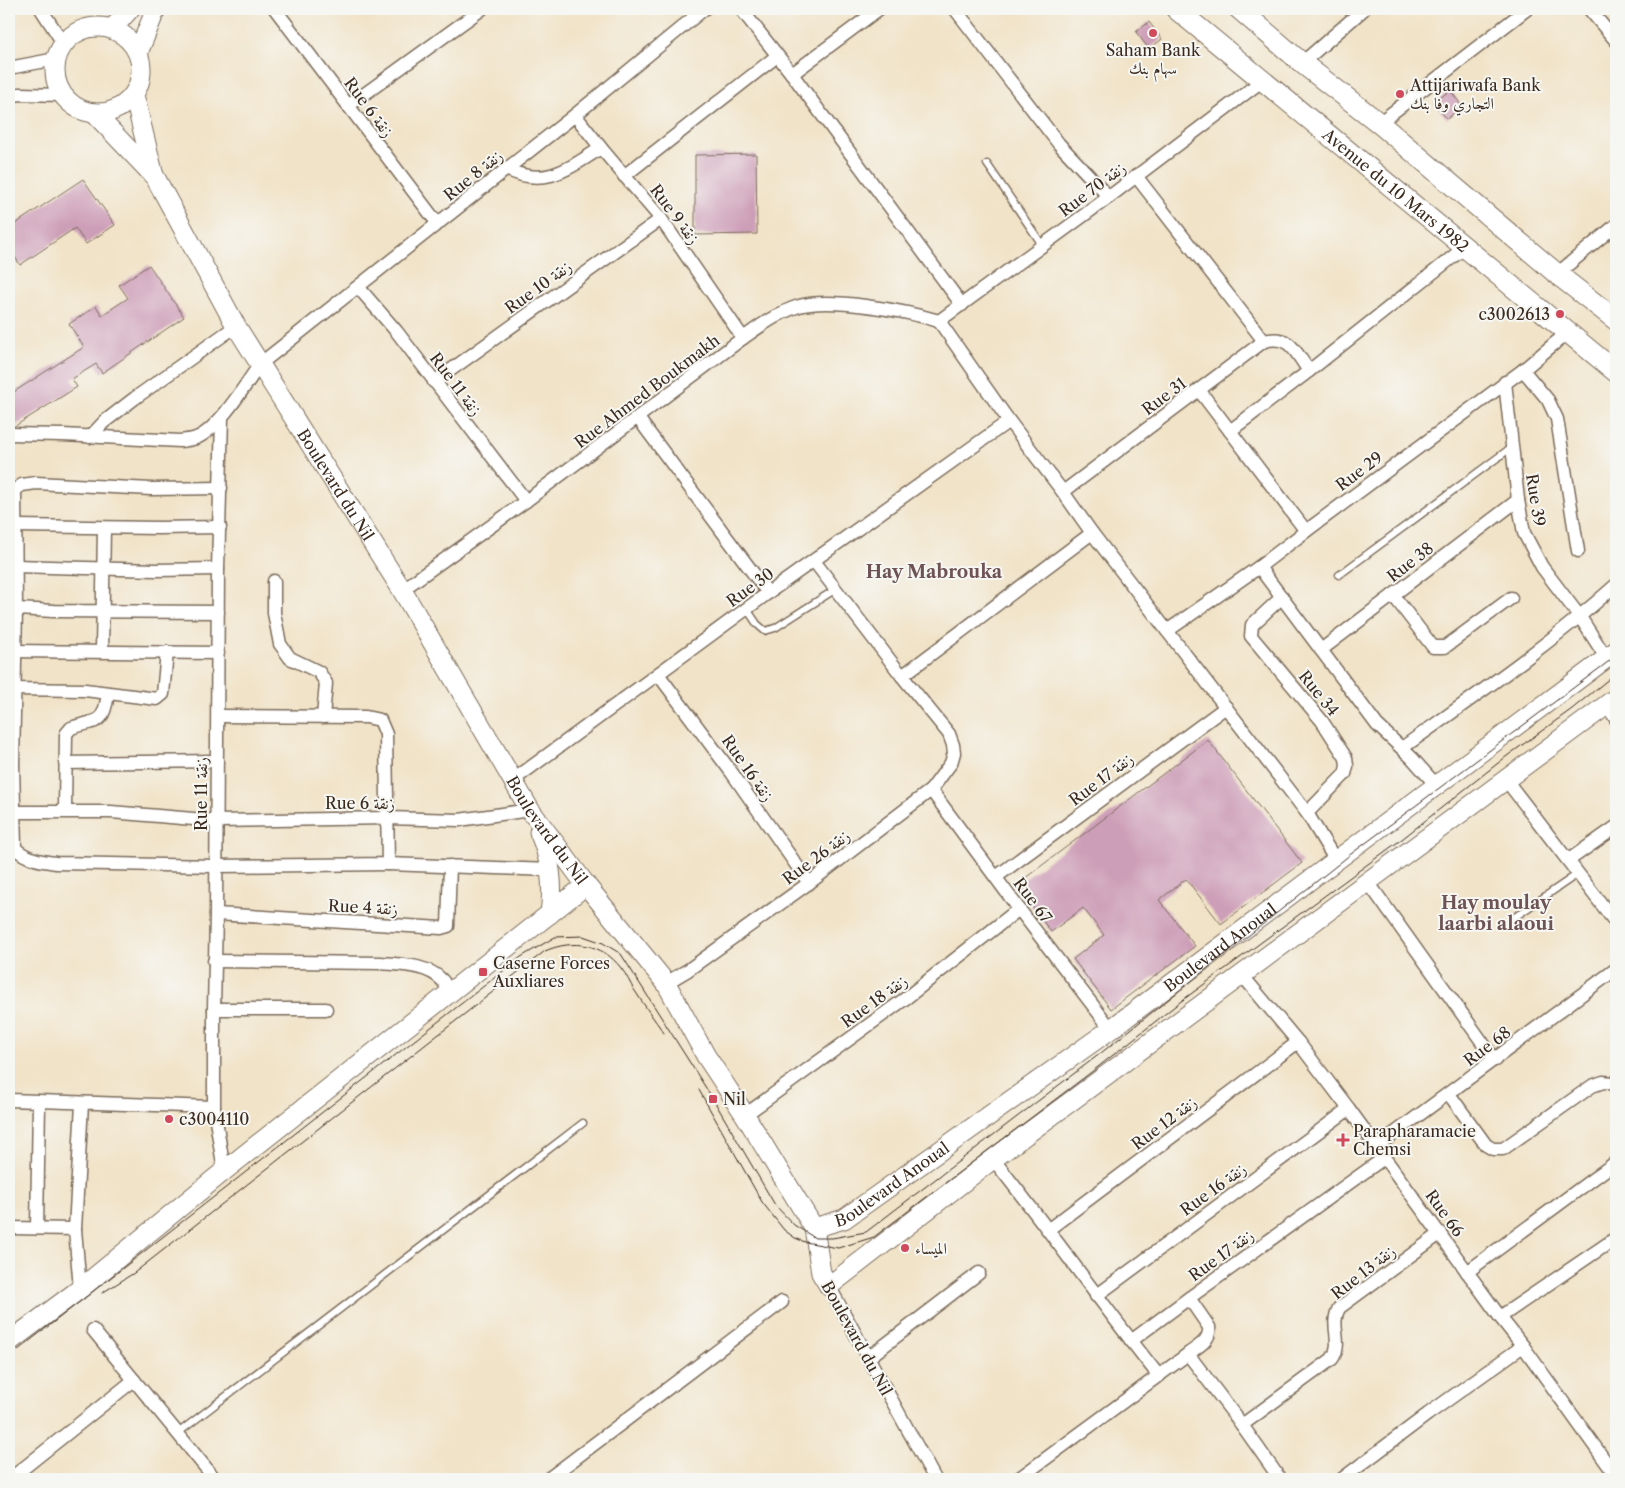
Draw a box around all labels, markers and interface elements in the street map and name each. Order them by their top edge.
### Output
marker: Saham Bank سهام بنك [1147,27,1159,39]
place label: Saham Bank سهام بنك [1106,40,1201,83]
street label: Rue 6 زنقة [340,73,398,141]
place label: Attijariwafa Bank التجاري وفا بنك [1409,75,1541,116]
marker: Attijariwafa Bank التجاري وفا بنك [1394,88,1406,100]
street label: Avenue du 10 Mars 1982 [1318,124,1473,256]
street label: Rue 8 زنقة [439,145,507,205]
street label: Rue 70 زنقة [1055,157,1129,221]
street label: Rue 9 زنقة [646,180,704,248]
street label: Rue 10 زنقة [501,256,575,318]
place label: c3002613 [1478,304,1550,324]
marker: c3002613 [1554,308,1566,320]
street label: Rue Ahmed Boukmakh [570,330,724,452]
street label: Rue 11 زنقة [426,348,486,420]
street label: Rue 31 [1138,373,1190,419]
street label: Boulevard du Nil [293,425,378,544]
street label: Rue 29 [1332,447,1386,495]
street label: Rue 39 [1522,472,1550,528]
street label: Rue 38 [1383,538,1437,586]
district label: Hay Mabrouka [866,561,1003,583]
street label: Rue 30 [722,563,778,611]
street label: Rue 34 [1295,666,1343,720]
street label: Rue 16 زنقة [718,731,778,805]
street label: Rue 17 زنقة [1065,748,1137,810]
street label: Rue 11 زنقة [191,757,211,831]
street label: Boulevard du Nil [502,772,592,888]
street label: Rue 6 زنقة [325,793,395,813]
street label: Rue 26 زنقة [778,825,854,889]
street label: Rue 67 [1009,873,1057,927]
district label: Hay moulay laarbi alaoui [1438,892,1554,935]
street label: Rue 4 زنقة [328,895,398,919]
street label: Boulevard Anoual [1160,899,1280,996]
place label: Caserne Forces Auxliares [492,953,610,991]
marker: Caserne Forces Auxliares [477,966,489,978]
street label: Rue 18 زنقة [837,970,911,1032]
street label: Rue 68 [1460,1022,1514,1070]
place label: Nil [723,1089,746,1109]
street label: Rue 12 زنقة [1127,1092,1201,1154]
marker: Nil [707,1093,719,1105]
place label: c3004110 [179,1109,249,1129]
marker: c3004110 [163,1113,175,1125]
place label: Parapharamacie Chemsi [1353,1121,1476,1159]
marker: Parapharamacie Chemsi [1337,1134,1349,1146]
street label: Boulevard Anoual [832,1137,953,1231]
street label: Rue 16 زنقة [1176,1158,1250,1220]
street label: Rue 66 [1421,1185,1469,1241]
street label: Rue 17 زنقة [1185,1225,1257,1285]
place label: الميساء [915,1238,947,1258]
street label: Rue 13 زنقة [1327,1241,1399,1303]
marker: الميساء [899,1242,911,1254]
street label: Boulevard du Nil [817,1277,897,1399]

